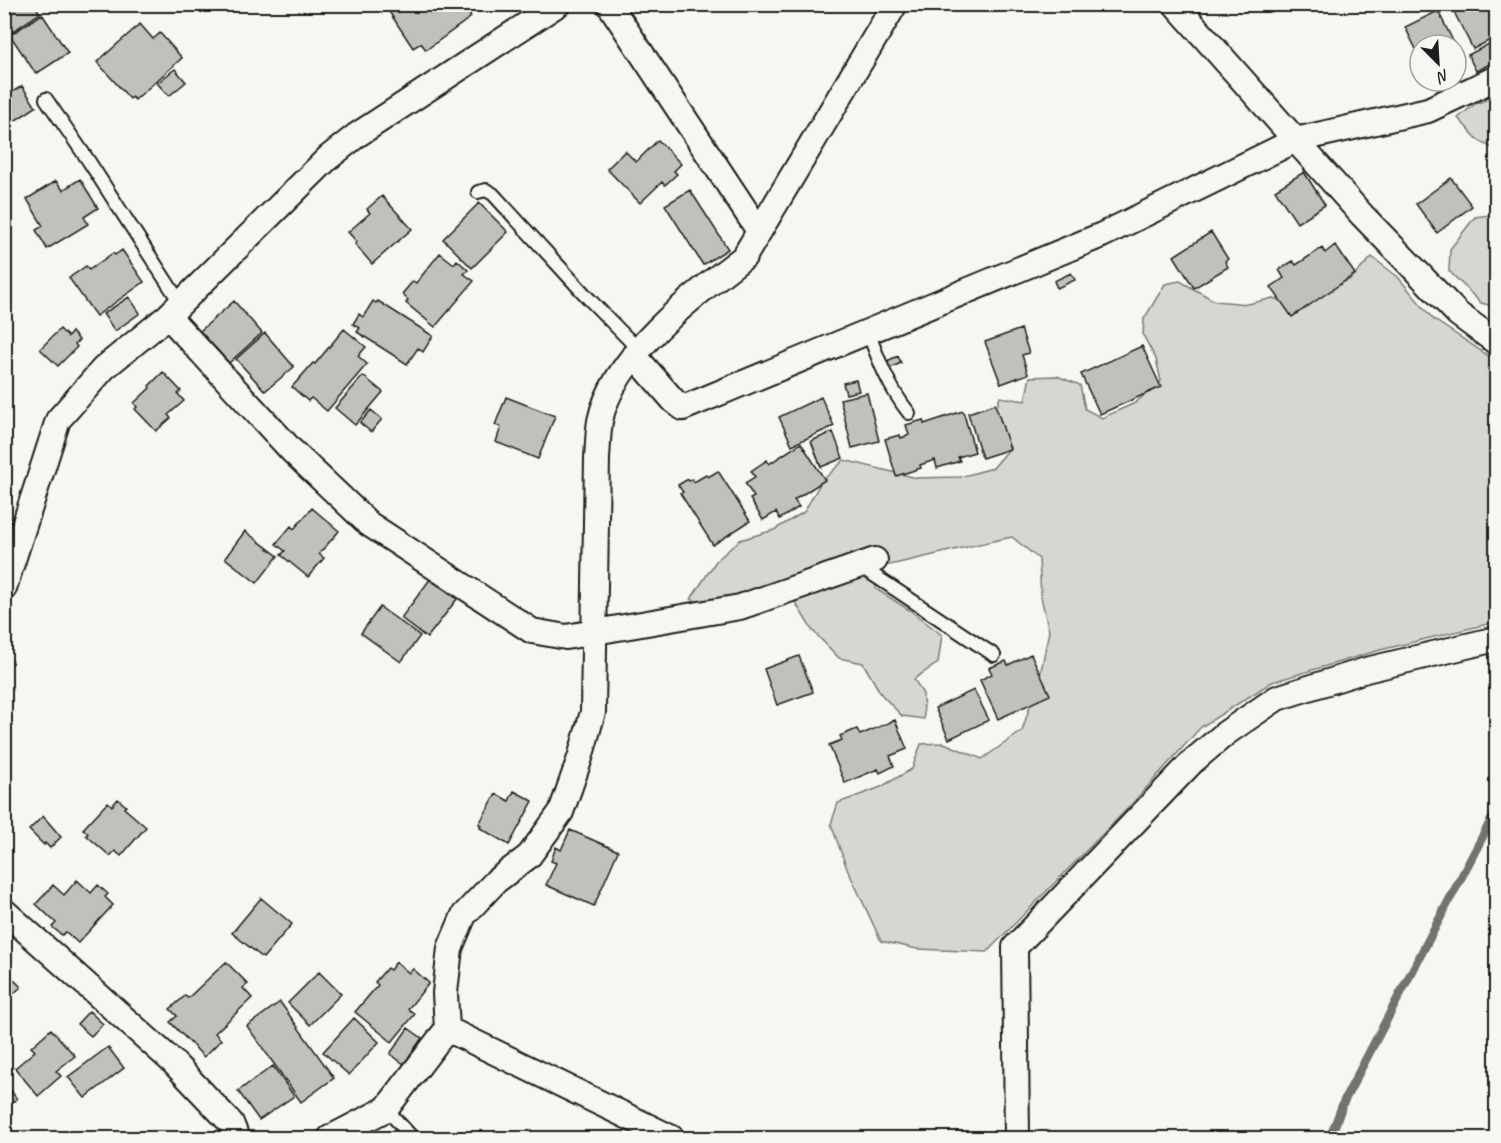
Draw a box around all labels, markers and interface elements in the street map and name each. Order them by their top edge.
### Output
north arrow [1408,33,1468,93]
text: N [1432,65,1452,88]

